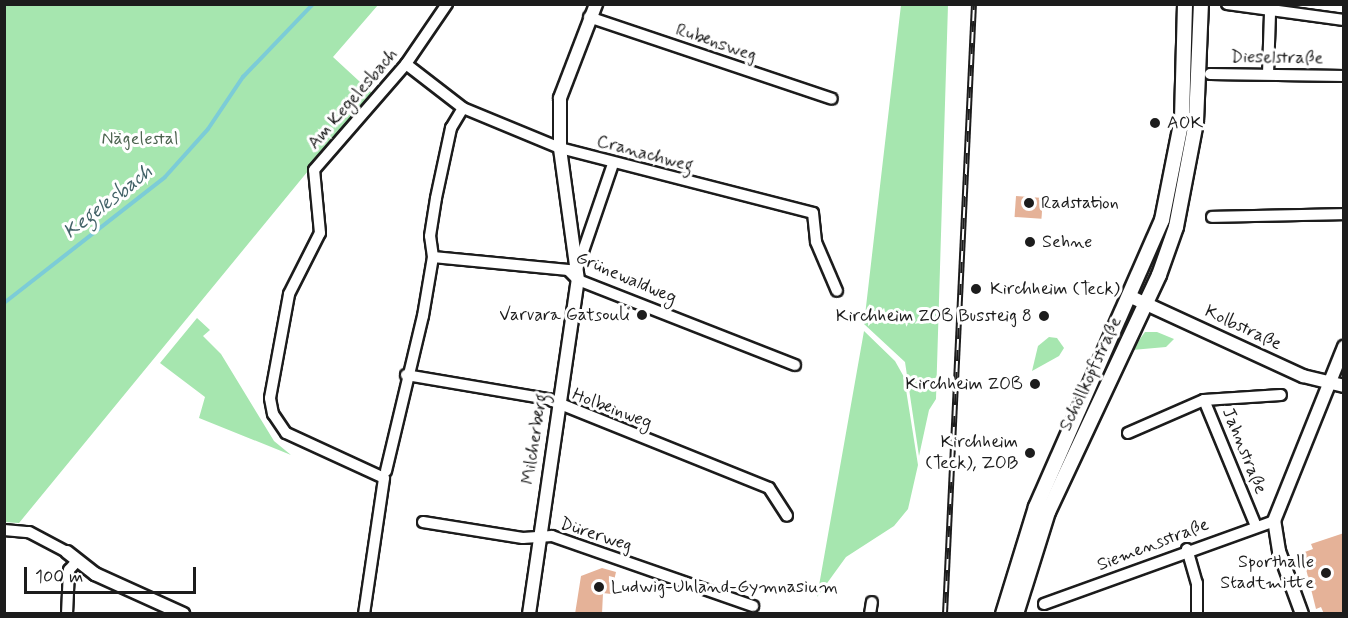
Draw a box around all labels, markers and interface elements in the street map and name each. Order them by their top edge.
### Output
street label: Rubensweg [673,19,759,67]
street label: Am Kegelesbach [303,44,403,154]
street label: Dieselstraße [1230,46,1324,70]
place label: AOK [1167,112,1203,134]
marker: AOK [1148,116,1162,130]
park label: Nägelestal [102,128,178,150]
street label: Cranachweg [594,131,696,177]
water label: Kegelesbach [59,160,157,244]
place label: Radstation [1041,192,1119,214]
marker: Radstation [1022,196,1036,210]
place label: Sehne [1042,231,1092,253]
marker: Sehne [1023,235,1037,249]
street label: Grünewaldweg [572,247,680,309]
place label: Kirchheim (Teck) [990,278,1120,300]
marker: Kirchheim (Teck) [967,280,985,298]
street label: Kolbstraße [1201,301,1285,355]
place label: Varvara Gatsouli [503,304,630,326]
place label: Kirchheim ZOB Bussteig 8 [832,305,1032,327]
marker: Varvara Gatsouli [635,308,649,322]
marker: Kirchheim ZOB Bussteig 8 [1037,309,1051,323]
street label: Schöllkopfstraße [1055,313,1127,435]
place label: Kirchheim ZOB [904,373,1023,395]
marker: Kirchheim ZOB [1028,377,1042,391]
street label: Holbeinweg [569,384,655,434]
street label: Milcherberg [517,392,553,486]
street label: Jahnstraße [1217,405,1271,497]
place label: Kirchheim (Teck), ZOB [925,432,1018,474]
marker: Kirchheim (Teck), ZOB [1023,446,1037,460]
street label: Dürerweg [557,513,635,557]
street label: Siemensstraße [1094,514,1212,576]
place label: Sporthalle Stadtmitte [1220,552,1314,594]
scale bar [27,555,200,593]
text: 100 m [35,565,83,589]
marker: Sporthalle Stadtmitte [1319,566,1333,580]
place label: Ludwig-Uhland-Gymnasium [611,576,838,598]
marker: Ludwig-Uhland-Gymnasium [592,580,606,594]

